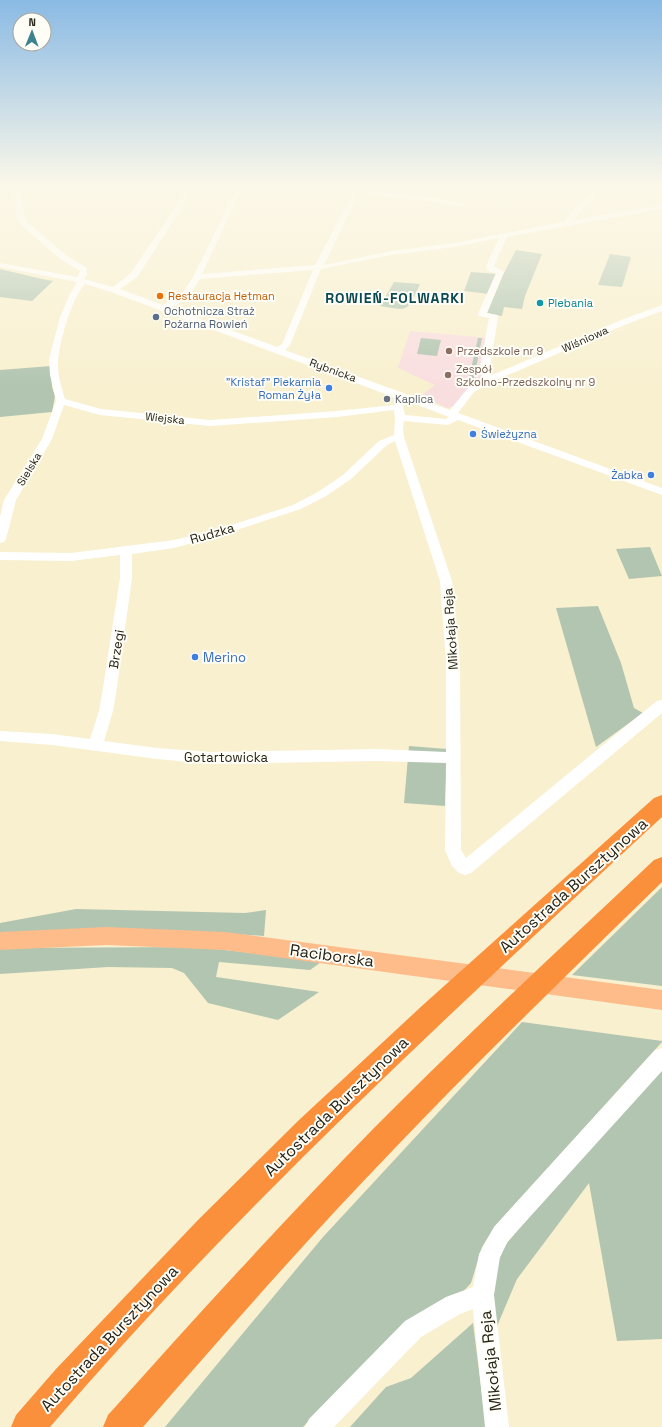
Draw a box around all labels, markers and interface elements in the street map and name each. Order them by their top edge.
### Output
north arrow [12,12,52,52]
text: N [28,15,36,29]
place label: Restauracja Hetman [168,289,275,303]
district label: ROWIEŃ-FOLWARKI [325,289,465,307]
marker: Restauracja Hetman [155,291,165,301]
place label: Plebania [548,296,594,310]
marker: Plebania [535,298,545,308]
place label: Ochotnicza Straż Pożarna Rowień [164,304,255,331]
marker: Ochotnicza Straż Pożarna Rowień [151,312,161,322]
street label: Wiśniowa [560,322,611,355]
place label: Przedszkole nr 9 [457,344,544,358]
marker: Przedszkole nr 9 [444,346,454,356]
street label: Rybnicka [308,355,359,385]
place label: Zespół Szkolno-Przedszkolny nr 9 [456,362,596,389]
marker: Zespół Szkolno-Przedszkolny nr 9 [443,370,453,380]
place label: "Kristaf" Piekarnia Roman Żyła [226,375,322,402]
marker: "Kristaf" Piekarnia Roman Żyła [324,383,334,393]
place label: Kaplica [395,392,434,406]
marker: Kaplica [382,394,392,404]
street label: Wiejska [145,409,186,427]
place label: Świeżyzna [481,426,538,441]
marker: Świeżyzna [468,429,478,439]
street label: Sielska [14,449,45,488]
place label: Żabka [611,468,644,482]
marker: Żabka [646,470,656,480]
street label: Rudzka [188,519,237,548]
street label: Mikołaja Reja [439,587,462,670]
street label: Brzegi [105,628,128,670]
place label: Merino [203,649,246,666]
marker: Merino [190,652,200,662]
street label: Gotartowicka [184,749,269,766]
street label: Autostrada Bursztynowa [495,813,652,958]
street label: Raciborska [289,939,375,972]
street label: Autostrada Bursztynowa [260,1032,413,1181]
street label: Autostrada Bursztynowa [36,1261,183,1416]
street label: Mikołaja Reja [475,1310,506,1412]

